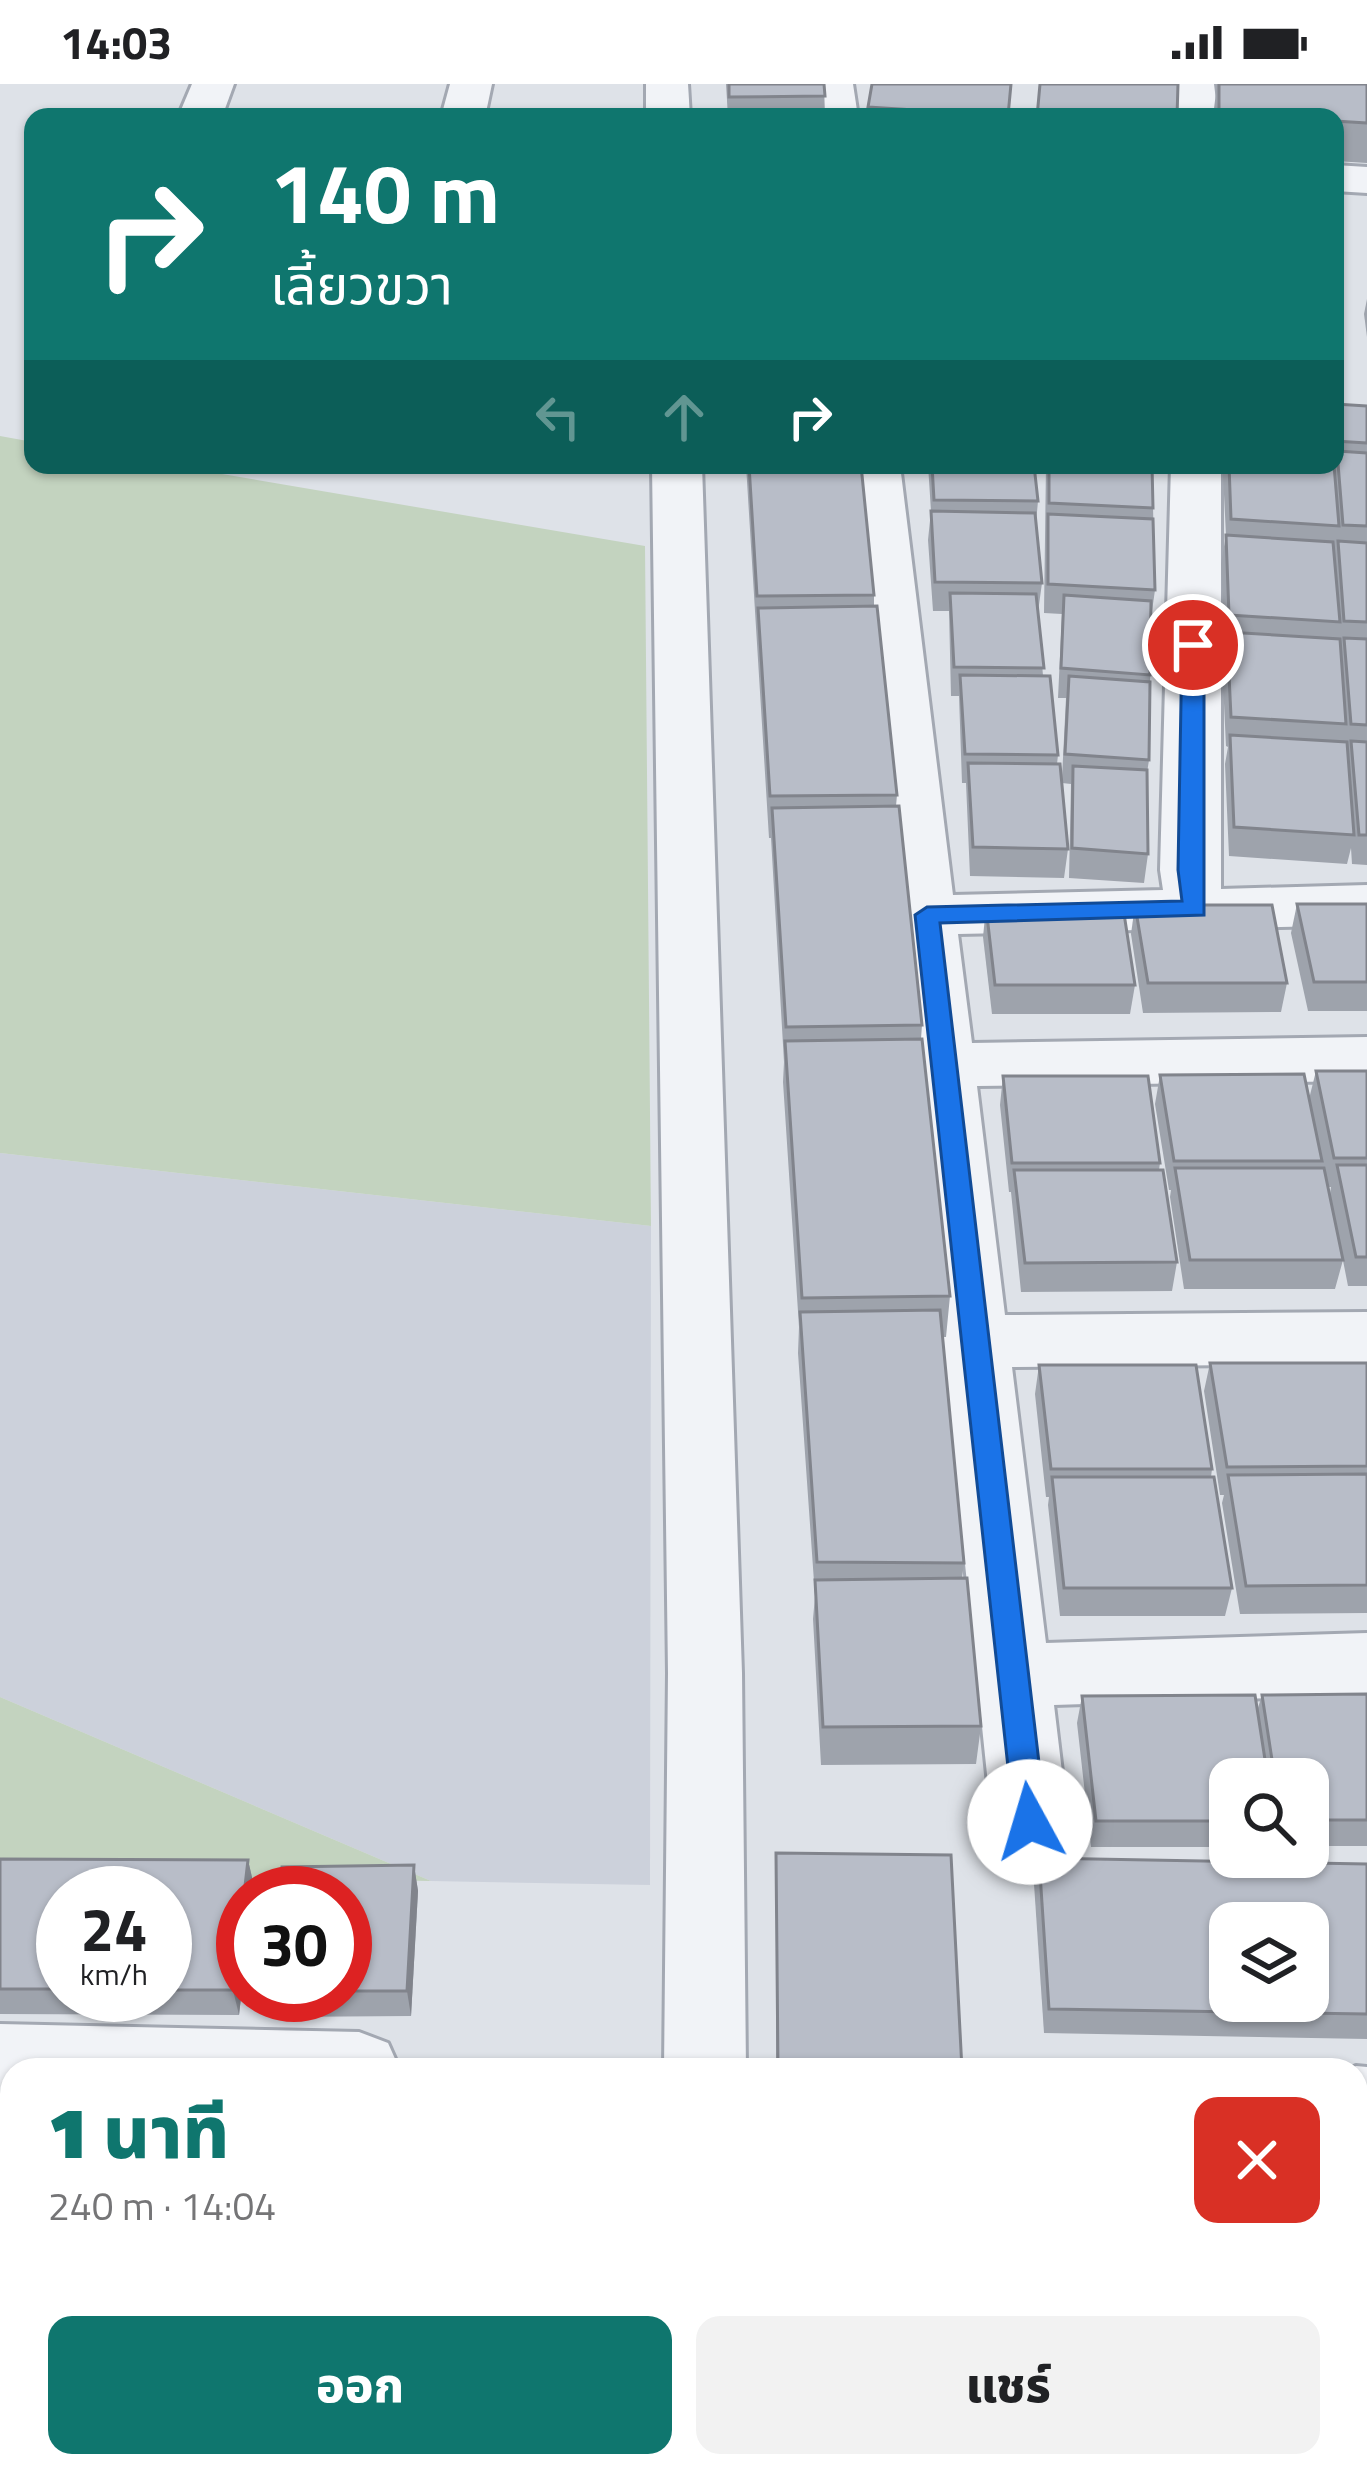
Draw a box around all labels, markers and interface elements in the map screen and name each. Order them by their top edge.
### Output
text: 14:03 [60,8,172,76]
text: 140 m [270,128,500,256]
icon: right [72,156,228,312]
text: เลี้ยวขวา [270,243,453,325]
icon: left [525,384,591,450]
icon: ahead [651,384,717,450]
icon: right [777,384,843,450]
pin [1142,594,1244,696]
icon: arrive [1160,612,1226,678]
map controls [1209,1758,1329,2022]
button: search [1209,1758,1329,1878]
position arrow [967,1759,1093,1885]
speed limit sign: 30 [216,1866,372,2022]
text: 24 [80,1883,148,1974]
button: layers [1209,1902,1329,2022]
text: km/h [80,1951,148,1997]
text: 1 นาที [48,2076,229,2186]
button: close [1194,2097,1320,2223]
text: 240 m · 14:04 [48,2176,276,2235]
button: ออก [48,2316,672,2454]
button: แชร์ [696,2316,1320,2454]

